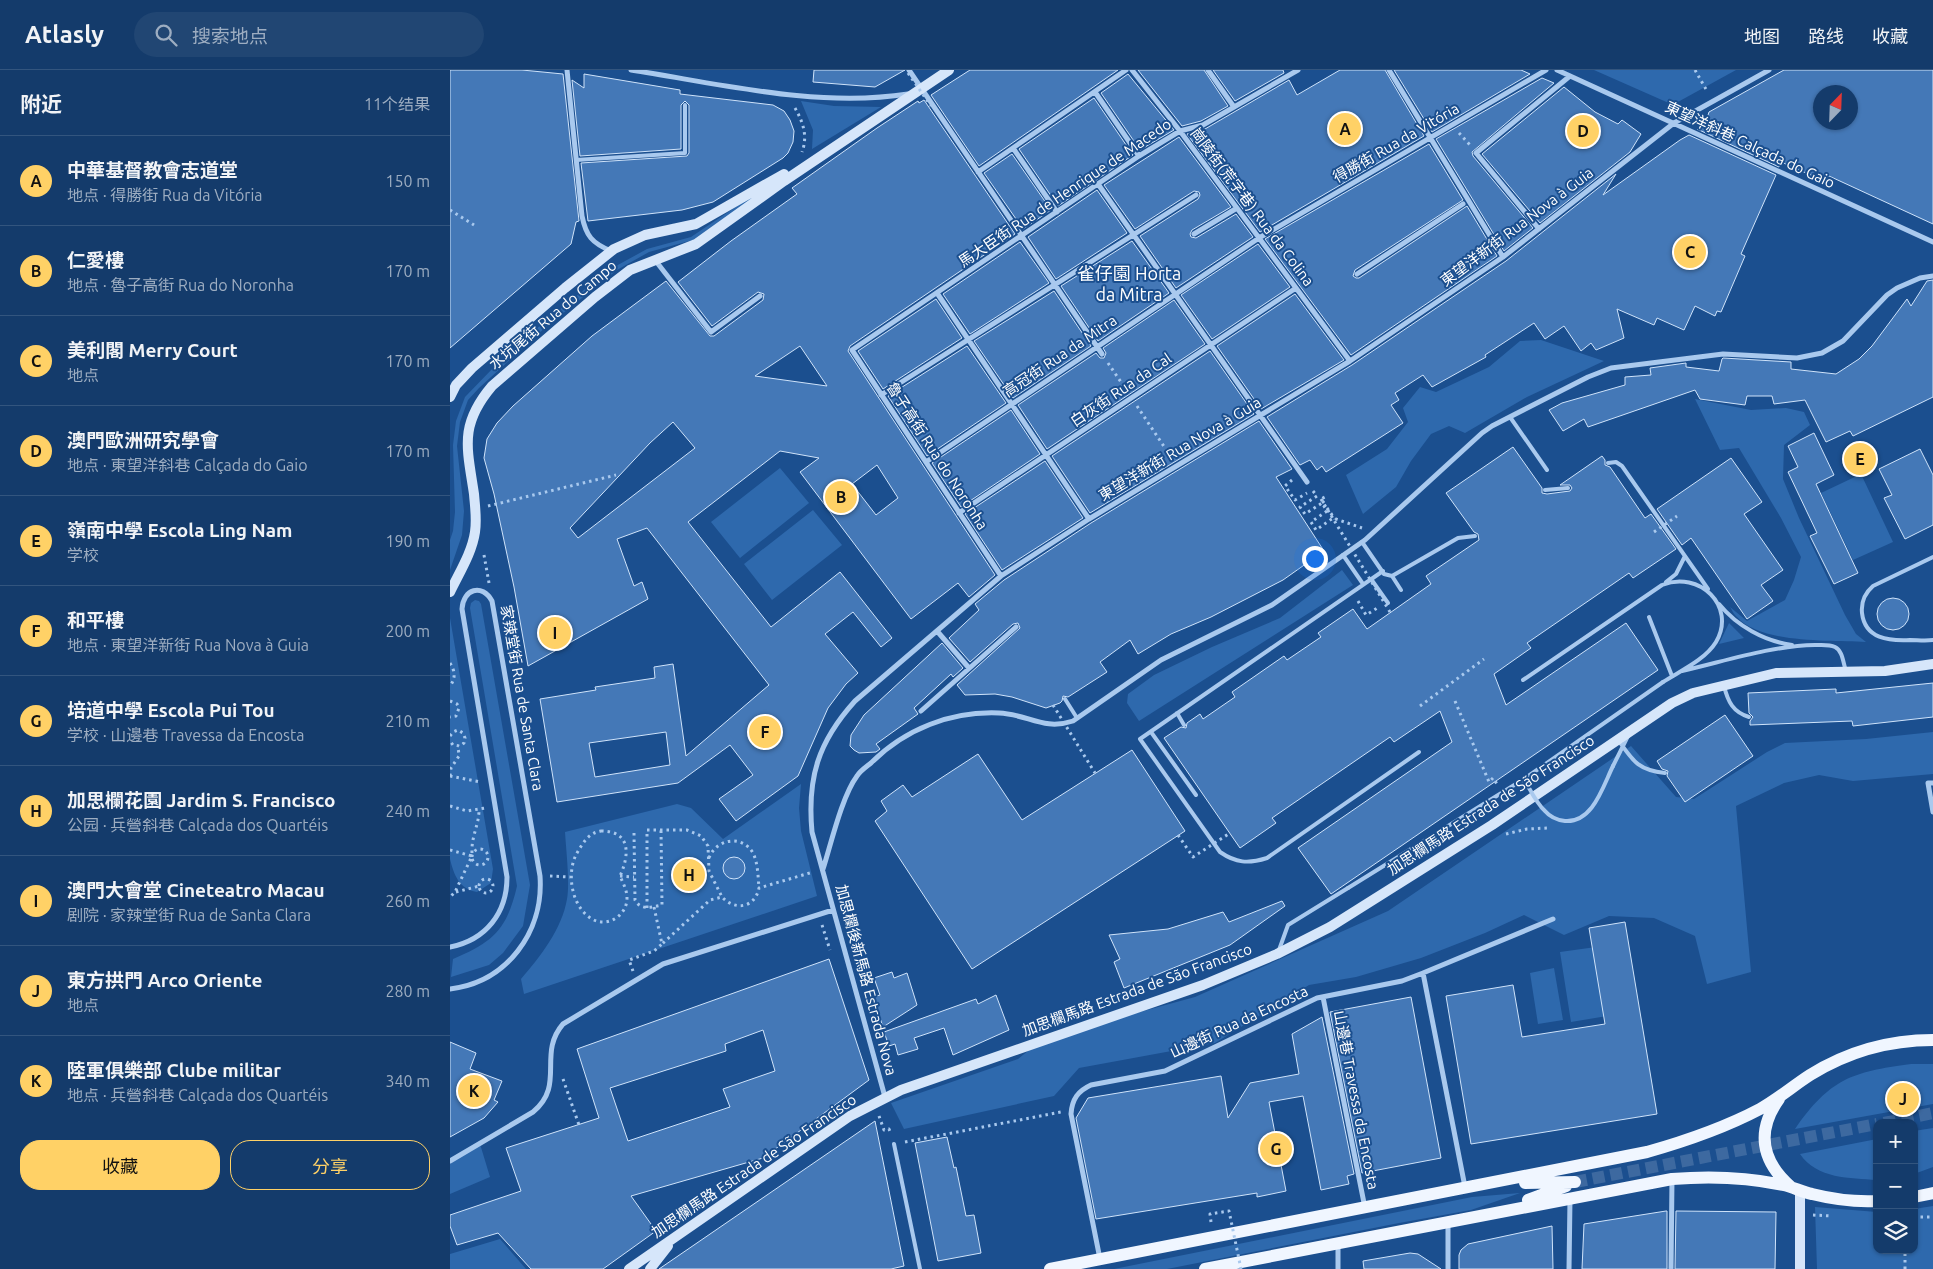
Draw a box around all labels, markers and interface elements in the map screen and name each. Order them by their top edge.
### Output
search box [134,12,484,57]
text: Atlasly [25,21,104,48]
icon: search [152,21,180,49]
text: 搜索地点 [192,25,268,47]
text: 地图 [1744,26,1780,46]
text: 路线 [1808,26,1844,46]
text: 收藏 [1872,26,1908,46]
north arrow [1813,85,1858,130]
text: 附近 [20,92,62,116]
text: 11个结果 [364,95,430,113]
street label: 東望洋斜巷 Calçada do Gaio [1663,98,1838,191]
street label: 得勝街 Rua da Vitória [1330,100,1462,186]
pin: A [1329,110,1361,148]
pin: D [1567,112,1599,150]
street label: 馬大臣街 Rua de Henrique de Macedo [955,115,1174,270]
street label: 崗陵街(荒字巷) Rua da Colina [1187,124,1317,289]
text: 中華基督教會志道堂 [67,159,238,181]
street label: 東望洋新街 Rua Nova à Guia [1437,164,1596,289]
text: A [30,172,42,190]
text: 150 m [385,172,430,190]
text: 地点 · 得勝街 Rua da Vitória [67,186,263,204]
pin: C [1674,233,1706,271]
text: 仁愛樓 [67,249,124,271]
street label: 水坑尾街 Rua do Campo [486,256,620,373]
text: B [31,262,41,280]
text: 170 m [385,262,430,280]
district label: 雀仔園 Horta da Mitra [1077,263,1181,304]
text: 地点 · 魯子高街 Rua do Noronha [67,276,294,294]
street label: 高冠街 Rua da Mitra [1000,311,1120,400]
text: 美利閣 Merry Court [67,339,238,361]
street label: 白灰街 Rua da Cal [1067,349,1175,430]
text: C [31,352,41,370]
text: 170 m [385,352,430,370]
text: 地点 [67,366,99,384]
street label: 魯子高街 Rua do Noronha [883,379,991,533]
street label: 東望洋新街 Rua Nova à Guia [1095,393,1264,504]
text: 澳門歐洲研究學會 [67,429,219,451]
pin: E [1844,440,1876,478]
text: D [30,442,42,460]
text: 170 m [385,442,430,460]
text: 地点 · 東望洋斜巷 Calçada do Gaio [67,456,308,474]
pin: B [825,478,857,516]
text: 嶺南中學 Escola Ling Nam [67,519,292,541]
text: E [31,532,41,550]
text: 190 m [385,532,430,550]
text: 学校 [67,546,99,564]
your location [1302,546,1328,572]
street label: 家辣堂街 Rua de Santa Clara [498,604,547,792]
text: 和平樓 [67,609,124,631]
pin: I [539,614,571,652]
text: F [32,622,41,640]
text: 200 m [385,622,430,640]
text: 地点 · 東望洋新街 Rua Nova à Guia [67,636,309,654]
text: 培道中學 Escola Pui Tou [67,699,275,721]
text: G [30,712,42,730]
text: 210 m [385,712,430,730]
pin: F [749,713,781,751]
text: 学校 · 山邊巷 Travessa da Encosta [67,726,304,744]
street label: 加思欄馬路 Estrada de São Francisco [1384,731,1597,878]
text: 加思欄花園 Jardim S. Francisco [67,789,335,811]
text: H [30,802,42,820]
text: 240 m [385,802,430,820]
text: 公园 · 兵營斜巷 Calçada dos Quartéis [67,816,328,834]
pin: H [673,856,705,894]
text: 澳門大會堂 Cineteatro Macau [67,879,325,901]
street label: 加思欄後新馬路 Estrada Nova [833,883,900,1077]
text: I [34,892,38,910]
text: 260 m [385,892,430,910]
text: 剧院 · 家辣堂街 Rua de Santa Clara [67,906,311,924]
street label: 加思欄馬路 Estrada de São Francisco [1020,940,1254,1039]
text: 東方拱門 Arco Oriente [67,969,262,991]
text: J [32,982,40,1000]
text: 280 m [385,982,430,1000]
street label: 山邊街 Rua da Encosta [1167,982,1310,1061]
text: 地点 [67,996,99,1014]
street label: 山邊巷 Travessa da Encosta [1331,1009,1382,1191]
text: 陸軍俱樂部 Clube militar [67,1059,281,1081]
text: K [31,1072,41,1090]
text: 340 m [385,1072,430,1090]
pin: K [458,1072,490,1110]
pin: J [1887,1080,1919,1118]
text: 地点 · 兵營斜巷 Calçada dos Quartéis [67,1086,328,1104]
street label: 加思欄馬路 Estrada de São Francisco [648,1091,859,1241]
map controls [1873,1119,1918,1254]
button: + [1873,1119,1918,1164]
pin: G [1260,1130,1292,1168]
button: 收藏 [20,1140,220,1190]
button: 分享 [230,1140,430,1190]
button: − [1873,1164,1918,1209]
button: layers [1873,1209,1918,1254]

